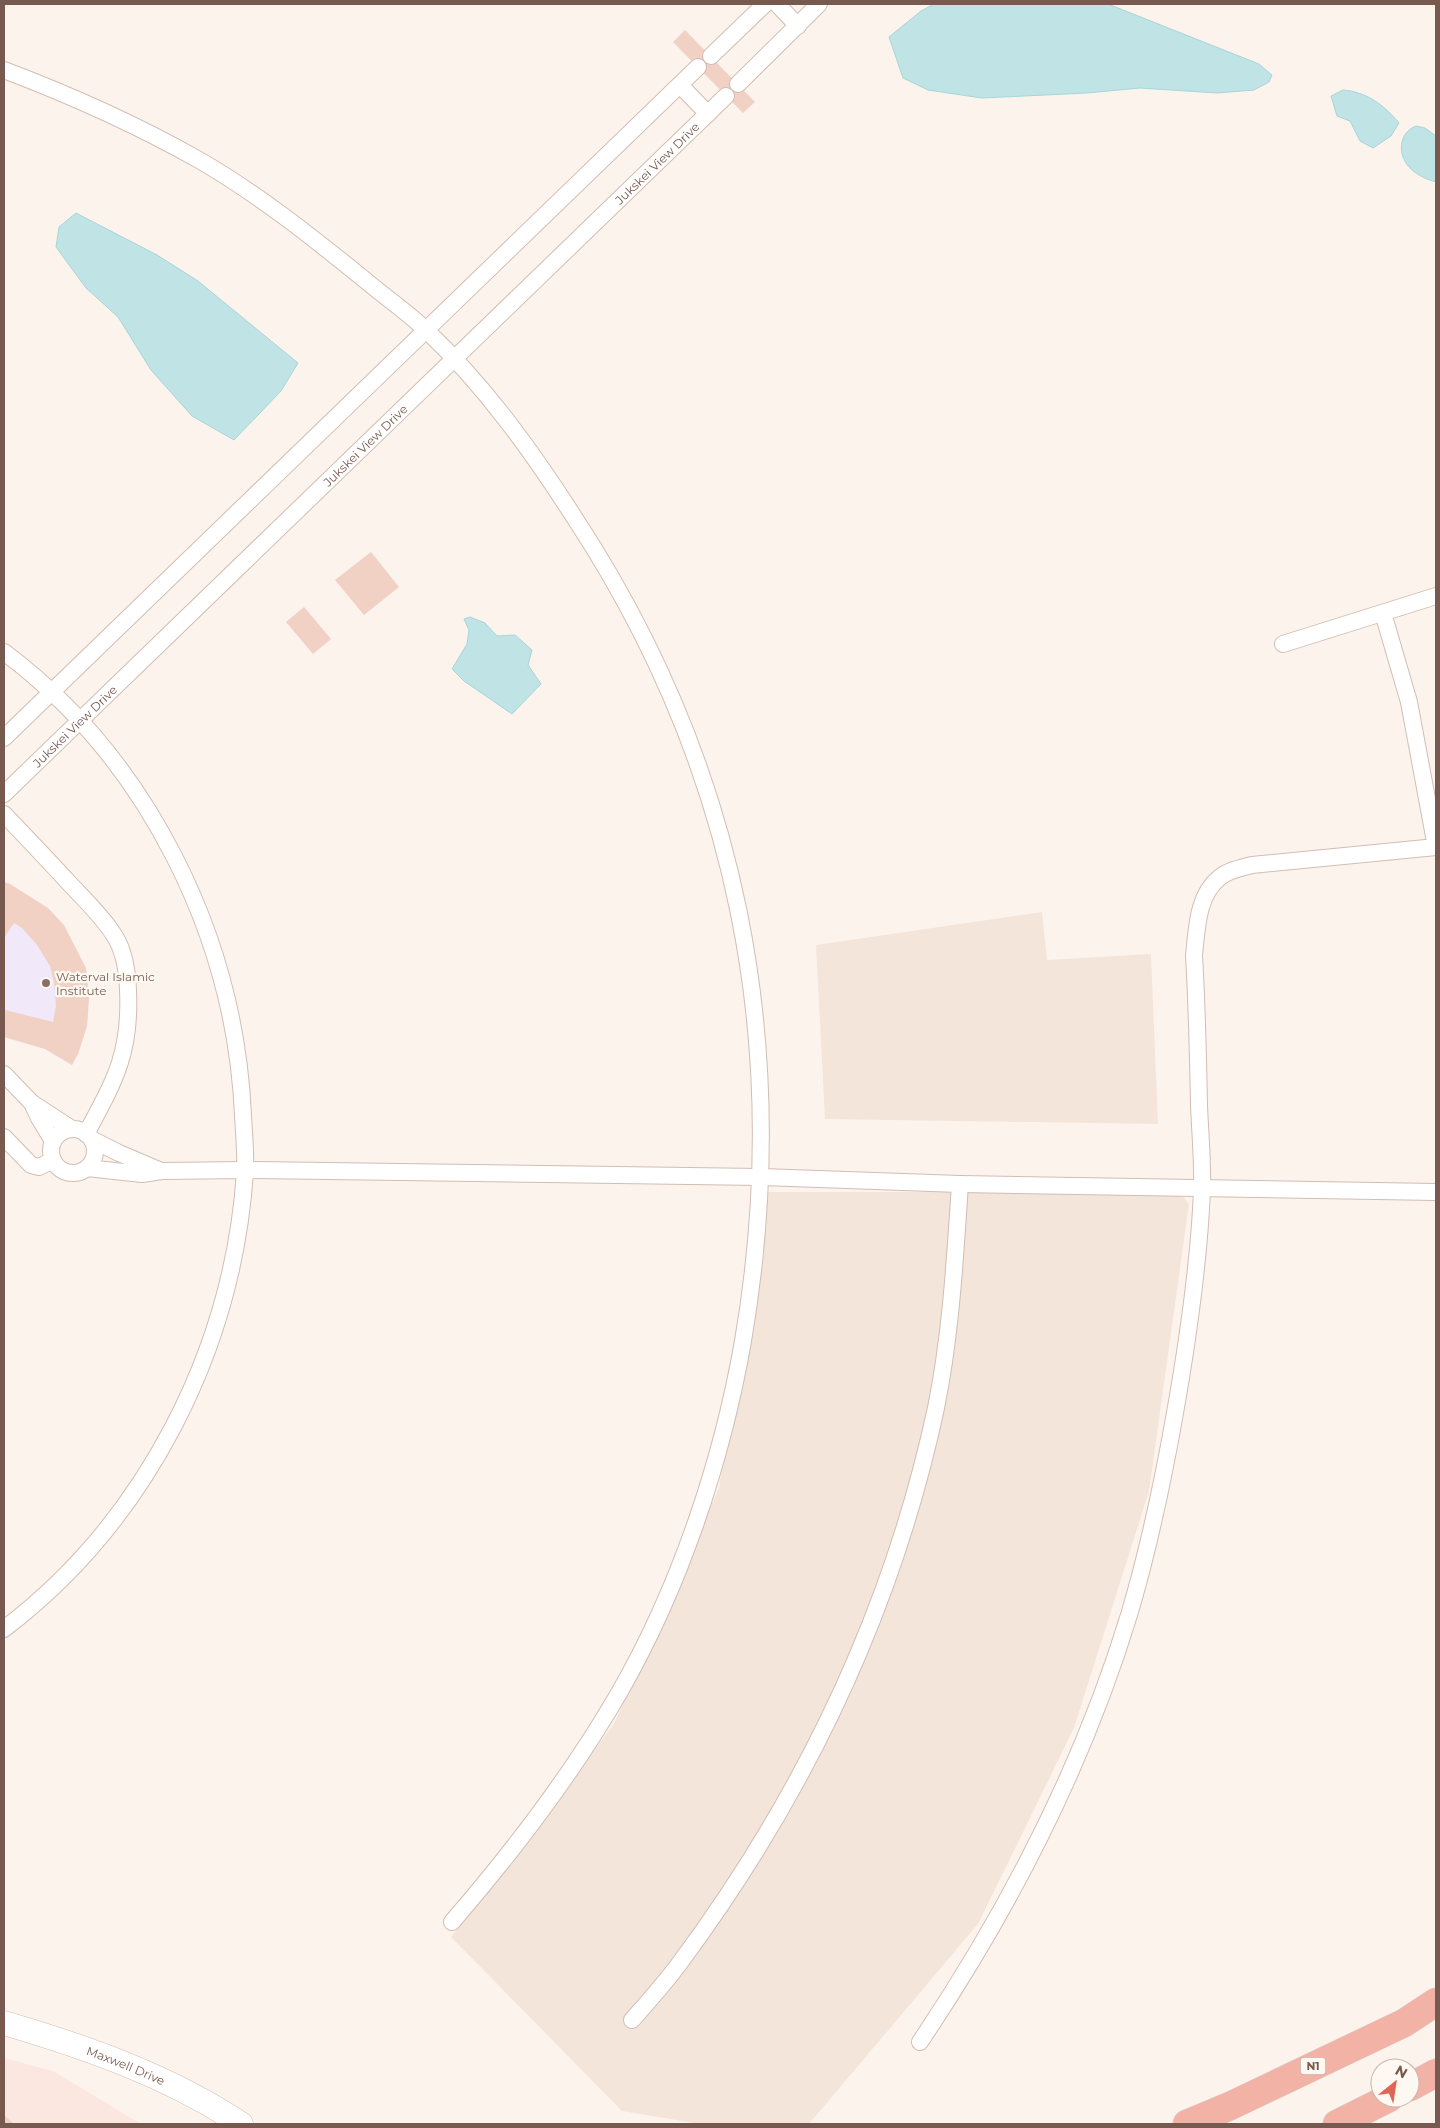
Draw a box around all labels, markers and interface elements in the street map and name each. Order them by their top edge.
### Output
street label: Jukskei View Drive [611,119,702,208]
street label: Jukskei View Drive [319,401,410,490]
street label: Jukskei View Drive [29,682,120,771]
place label: Waterval Islamic Institute [56,969,155,998]
marker: Waterval Islamic Institute [40,977,52,989]
street label: Maxwell Drive [85,2043,168,2088]
road number: N1 [1300,2058,1326,2074]
north arrow [1370,2058,1420,2108]
text: N [1392,2061,1411,2082]

